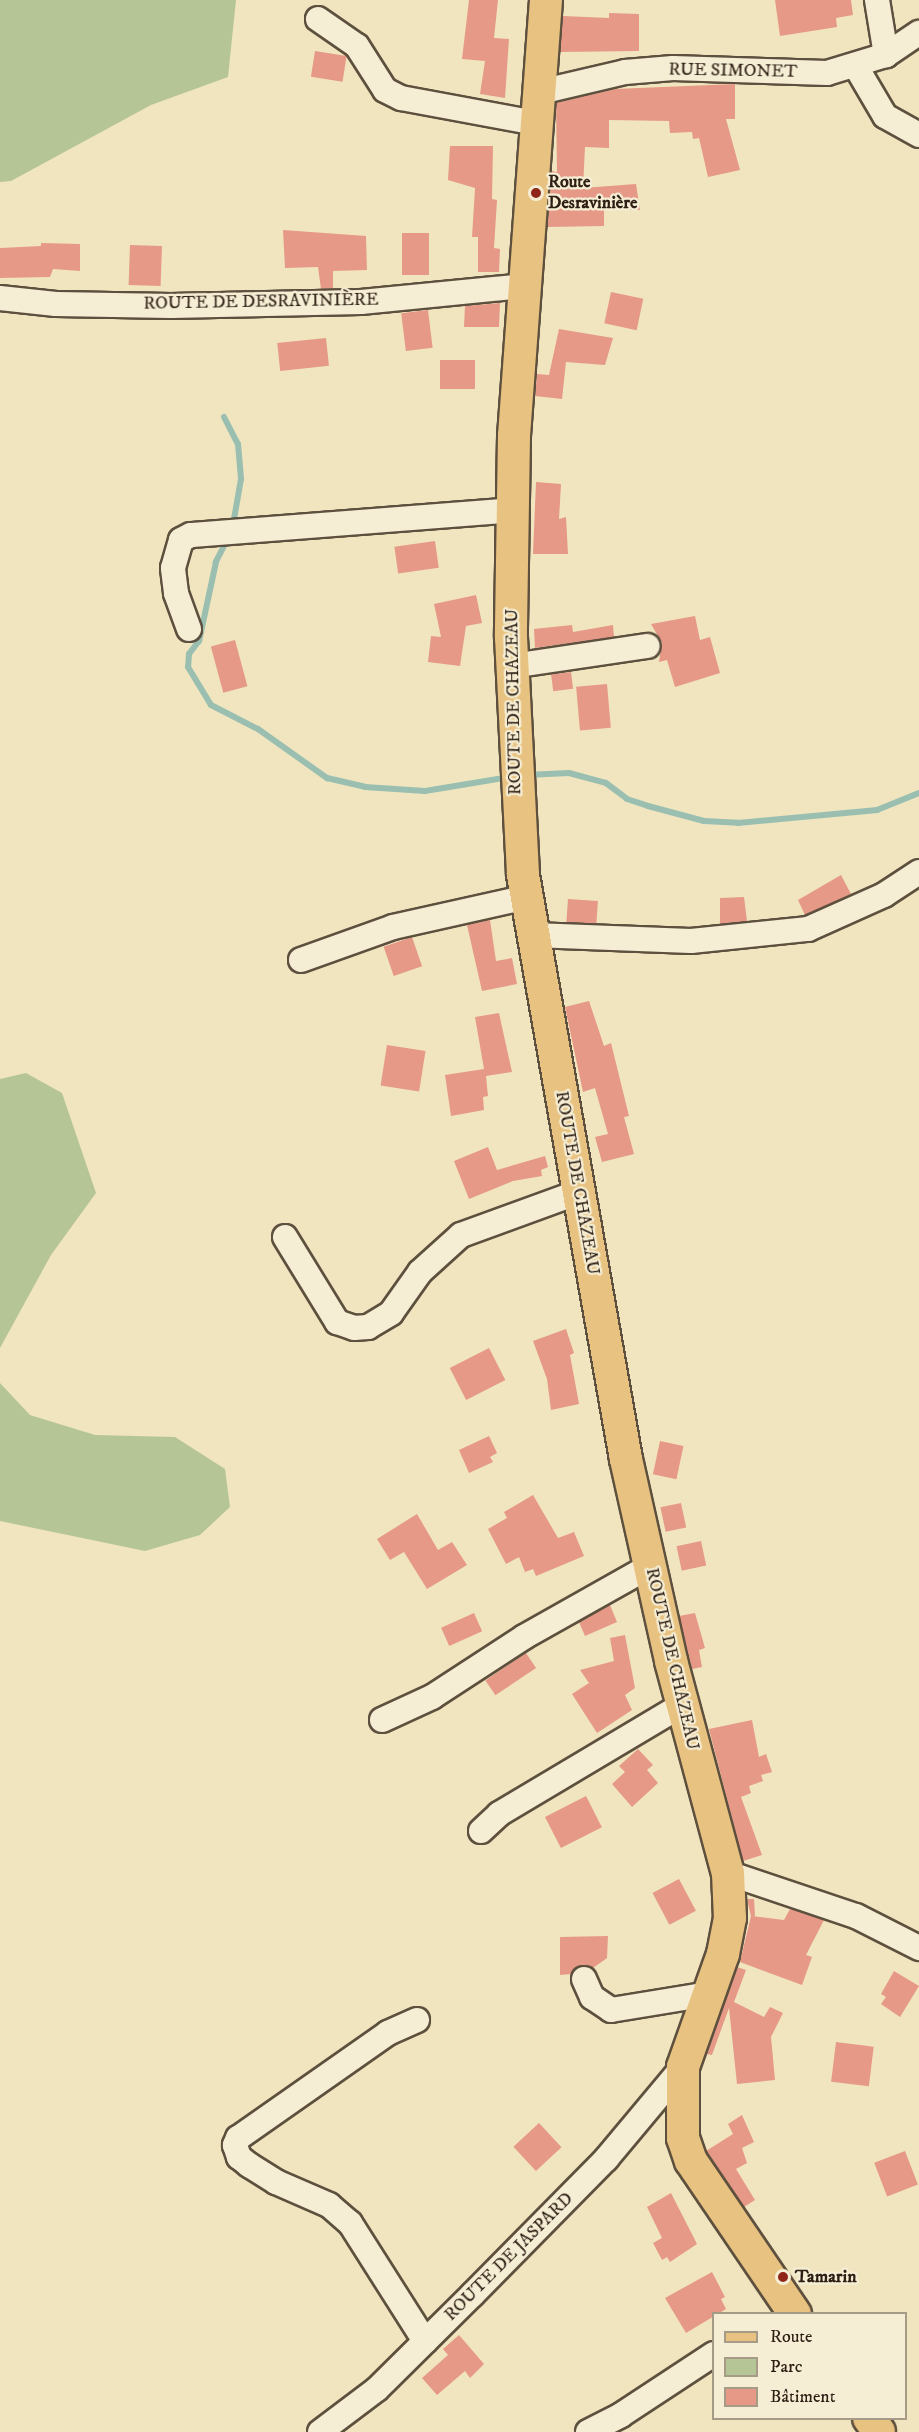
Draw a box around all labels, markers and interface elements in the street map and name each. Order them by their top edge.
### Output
street label: RUE SIMONET [668,59,798,83]
place label: Route Desravinière [548,172,637,214]
marker: Route Desravinière [529,186,543,200]
street label: ROUTE DE DESRAVINIÈRE [143,289,379,315]
street label: ROUTE DE CHAZEAU [502,609,526,795]
street label: ROUTE DE CHAZEAU [550,1089,604,1277]
street label: ROUTE DE CHAZEAU [641,1566,703,1752]
street label: ROUTE DE JASPARD [440,2188,578,2326]
place label: Tamarin [795,2266,857,2288]
marker: Tamarin [776,2270,790,2284]
legend [712,2312,907,2420]
text: Route [770,2326,813,2348]
text: Parc [770,2356,802,2378]
text: Bâtiment [770,2386,835,2408]

